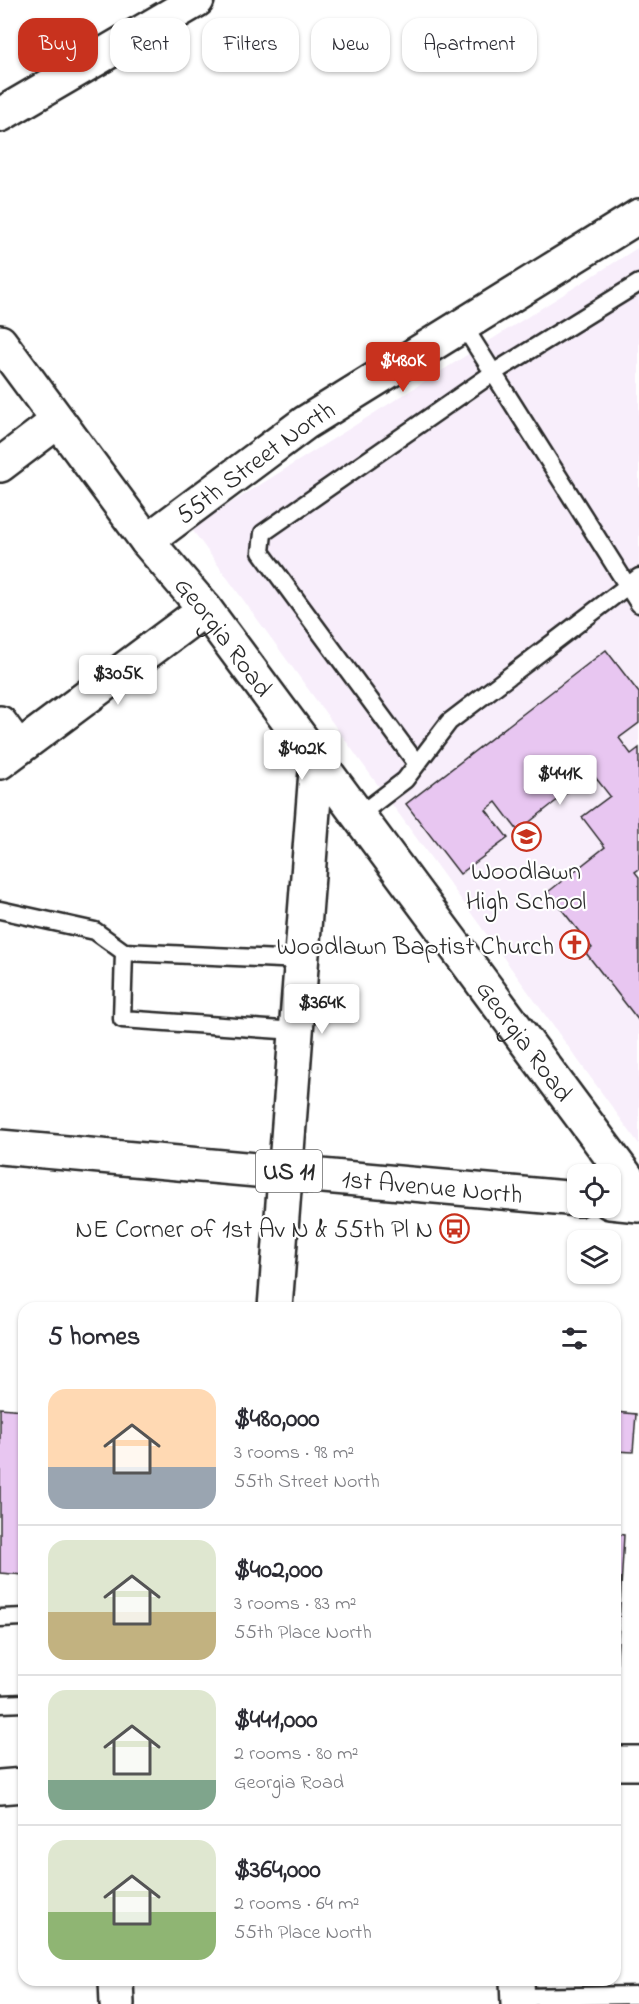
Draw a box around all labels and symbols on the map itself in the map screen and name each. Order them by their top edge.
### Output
pin: $480K [361,342,445,393]
street label: 55th Street North [169,393,343,535]
street label: Georgia Road [163,569,280,707]
pin: $305K [76,655,160,706]
pin: $402K [260,730,344,781]
pin: $441K [518,755,602,806]
school or university icon: Woodlawn High School [510,820,542,852]
place label: Woodlawn High School [466,854,586,922]
place label: Woodlawn Baptist Church [276,929,554,967]
church icon: Woodlawn Baptist Church [559,929,591,961]
street label: Georgia Road [465,973,581,1111]
pin: $364K [280,984,364,1035]
road number: US 11 [256,1150,322,1192]
street label: 1st Avenue North [340,1162,524,1216]
place label: NE Corner of 1st Av N & 55th Pl N [75,1212,433,1250]
bus stop icon: NE Corner of 1st Av N & 55th Pl N [438,1212,470,1244]

